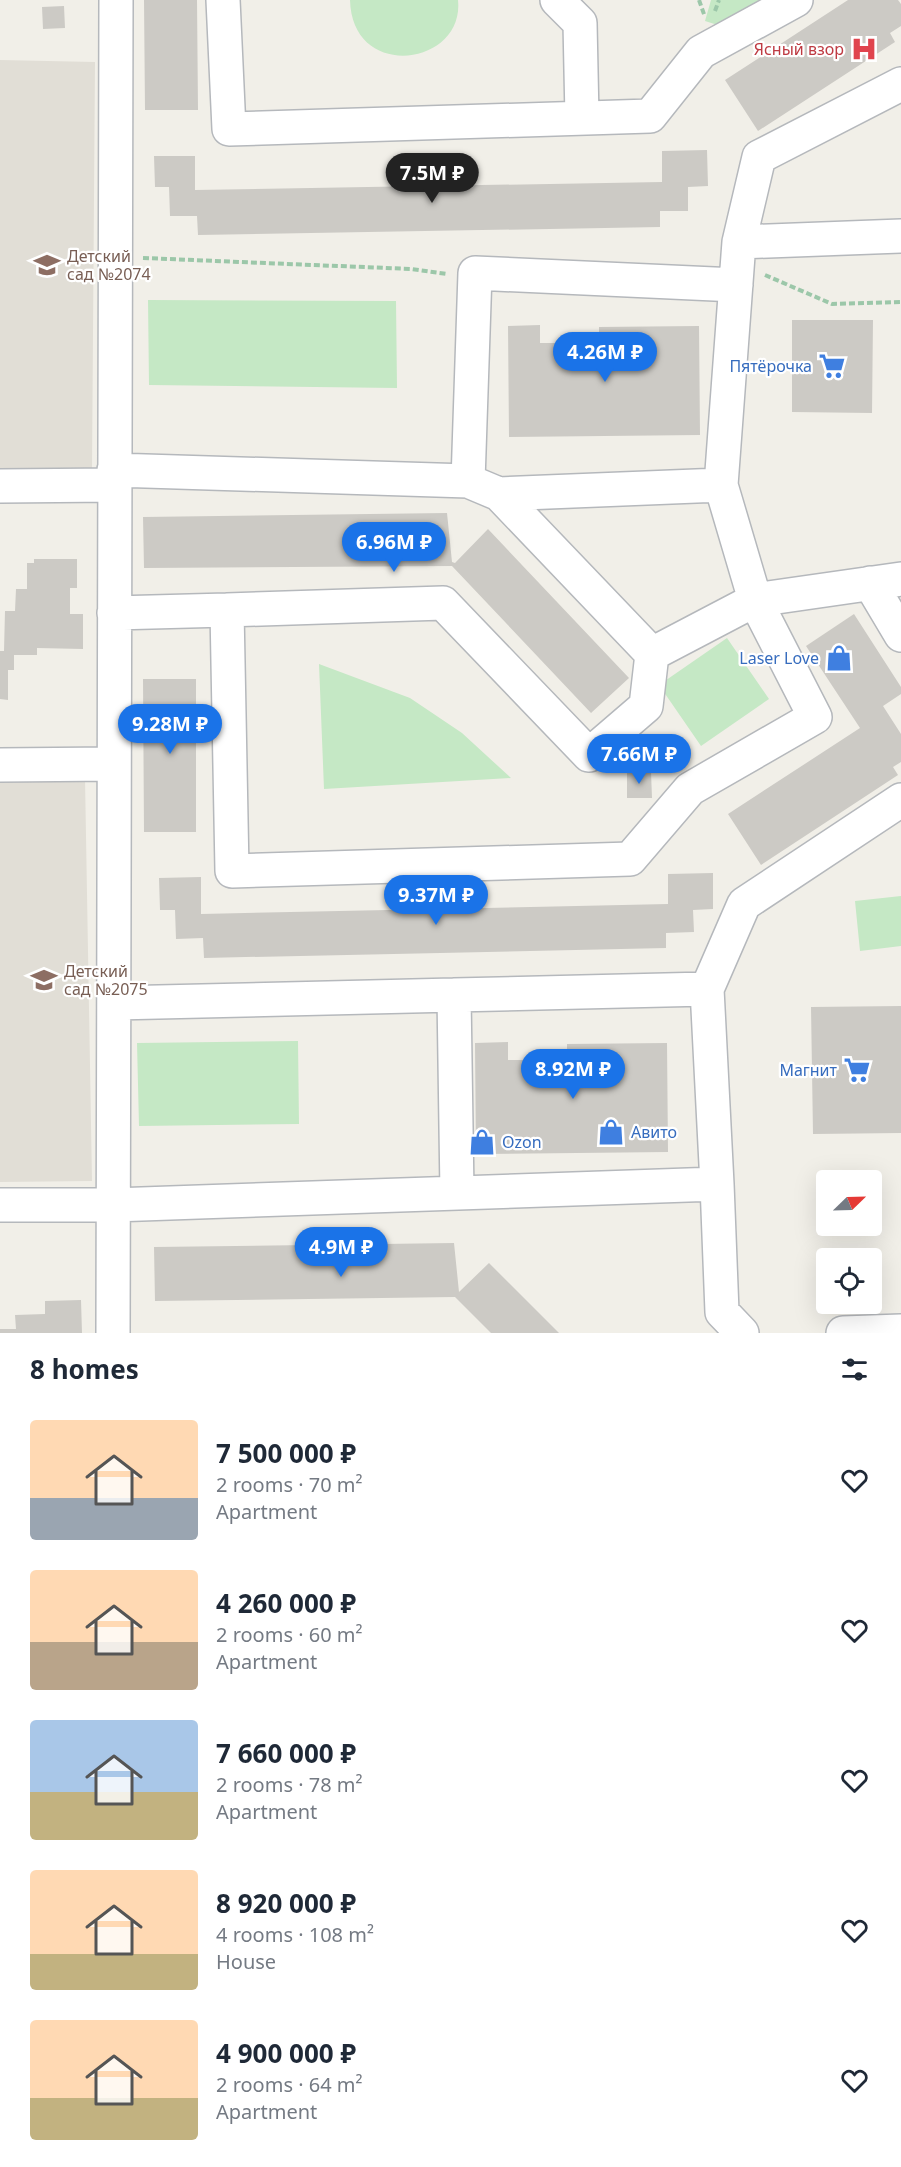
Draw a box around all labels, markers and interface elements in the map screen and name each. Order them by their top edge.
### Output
hospital icon: Ясный взор [849,34,879,64]
place label: Ясный взор [754,38,844,60]
pin: 7.5M ₽ [383,153,481,204]
text: 7.5M ₽ [400,159,464,186]
place label: Детский сад №2074 [67,245,151,285]
school or university icon: Детский сад №2074 [32,250,62,280]
pin: 4.26M ₽ [550,332,660,383]
text: 4.26M ₽ [567,338,643,365]
supermarket icon: Пятёрочка [817,351,847,381]
place label: Пятёрочка [729,355,812,377]
pin: 6.96M ₽ [339,522,449,573]
text: 6.96M ₽ [356,528,432,555]
shop icon: Laser Love [824,643,854,673]
place label: Laser Love [739,647,819,669]
pin: 9.28M ₽ [115,704,225,755]
text: 9.28M ₽ [132,710,208,737]
pin: 7.66M ₽ [584,734,694,785]
text: 7.66M ₽ [601,740,677,767]
pin: 9.37M ₽ [381,875,491,926]
text: 9.37M ₽ [398,881,474,908]
place label: Детский сад №2075 [64,960,148,1000]
school or university icon: Детский сад №2075 [29,965,59,995]
pin: 8.92M ₽ [518,1049,628,1100]
text: 8.92M ₽ [535,1055,611,1082]
supermarket icon: Магнит [842,1055,872,1085]
place label: Магнит [779,1059,838,1081]
shop icon: Авито [596,1117,626,1147]
place label: Авито [631,1121,677,1143]
shop icon: Ozon [467,1127,497,1157]
place label: Ozon [502,1131,542,1153]
north arrow [816,1170,882,1236]
map controls [816,1170,882,1314]
pin: 4.9M ₽ [292,1227,390,1278]
text: 4.9M ₽ [309,1233,373,1260]
button: locate [816,1248,882,1314]
text: 8 homes [30,1351,139,1387]
icon: filters [838,1353,871,1386]
text: 7 500 000 ₽ [216,1435,356,1471]
icon: home [78,1444,150,1516]
icon: heart [838,1464,871,1497]
text: 2 rooms · 70 m² [216,1471,363,1498]
text: Apartment [216,1498,317,1525]
text: 4 260 000 ₽ [216,1585,356,1621]
icon: home [78,1594,150,1666]
icon: heart [838,1614,871,1647]
text: 2 rooms · 60 m² [216,1621,363,1648]
text: Apartment [216,1648,317,1675]
text: 7 660 000 ₽ [216,1735,356,1771]
icon: home [78,1744,150,1816]
icon: heart [838,1764,871,1797]
text: 2 rooms · 78 m² [216,1771,363,1798]
text: Apartment [216,1798,317,1825]
text: 8 920 000 ₽ [216,1885,356,1921]
icon: home [78,1894,150,1966]
icon: heart [838,1914,871,1947]
text: 4 rooms · 108 m² [216,1921,374,1948]
text: House [216,1948,276,1975]
text: 4 900 000 ₽ [216,2035,356,2071]
icon: home [78,2044,150,2116]
icon: heart [838,2064,871,2097]
text: 2 rooms · 64 m² [216,2071,363,2098]
text: Apartment [216,2098,317,2125]

